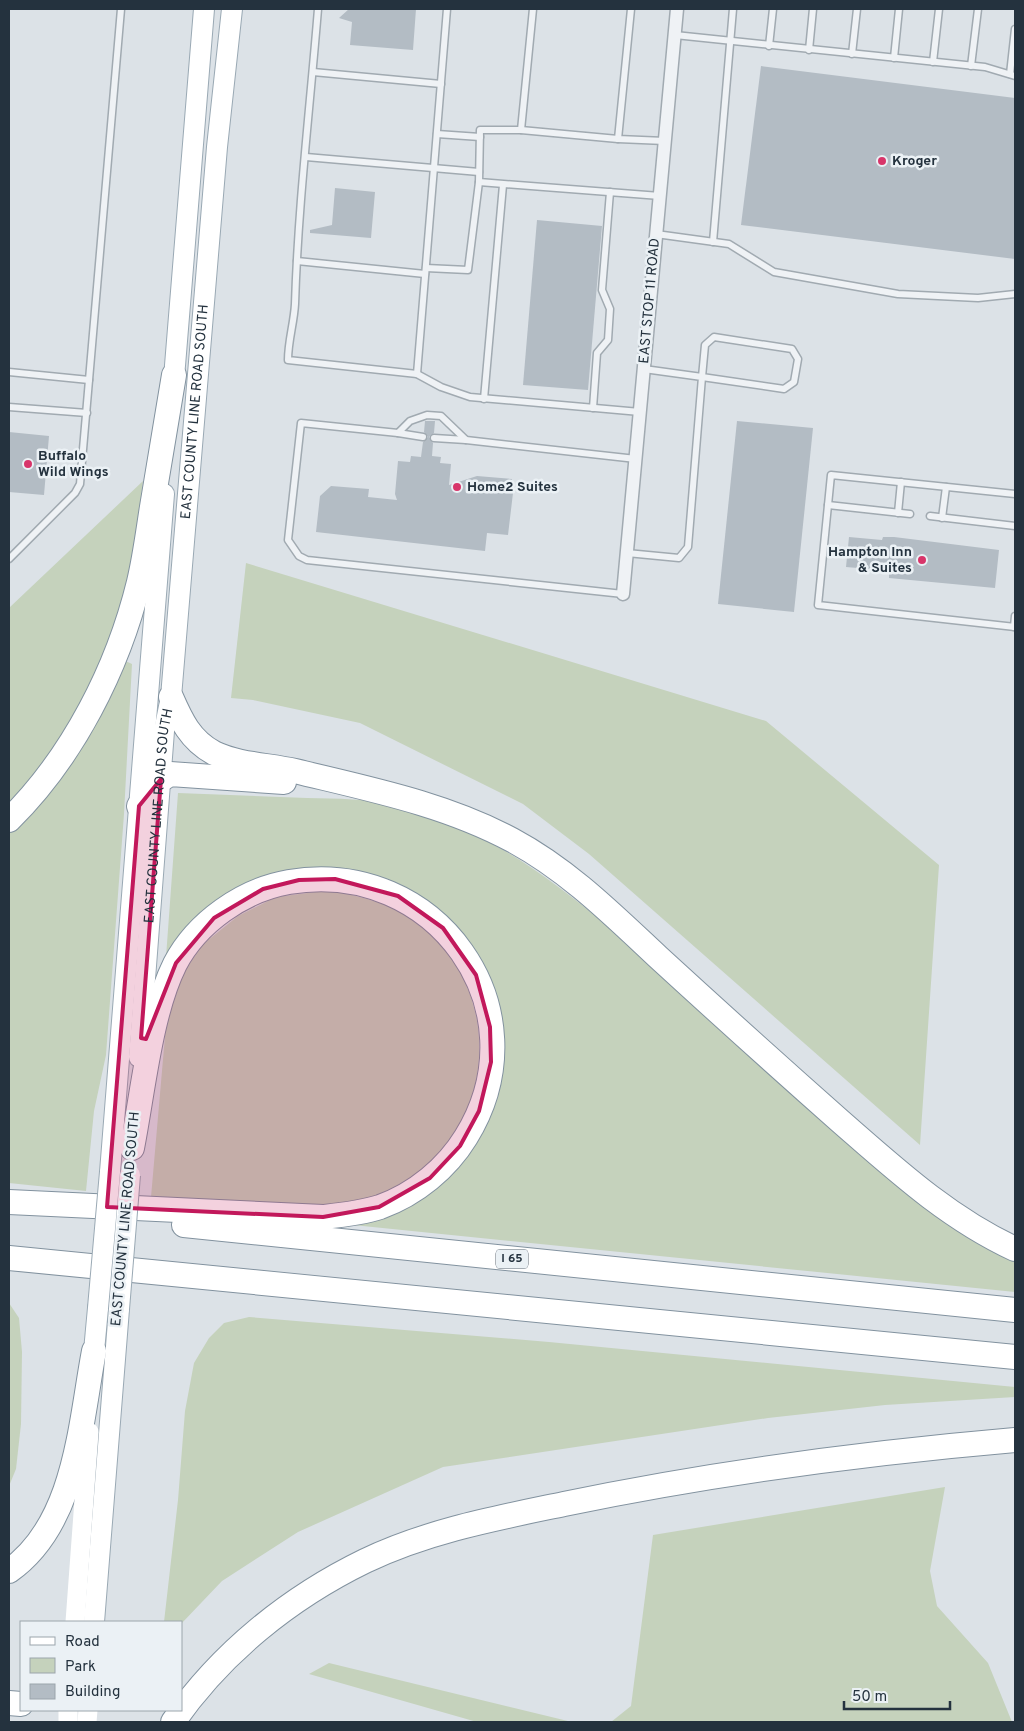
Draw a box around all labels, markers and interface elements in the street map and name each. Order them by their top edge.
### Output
place label: Kroger [892,153,937,170]
marker: Kroger [876,155,888,167]
street label: EAST STOP 11 ROAD [636,237,664,365]
street label: EAST COUNTY LINE ROAD SOUTH [177,304,212,520]
place label: Buffalo Wild Wings [38,448,109,481]
marker: Buffalo Wild Wings [22,458,34,470]
place label: Home2 Suites [467,479,558,496]
marker: Home2 Suites [451,481,463,493]
place label: Hampton Inn & Suites [828,544,912,577]
marker: Hampton Inn & Suites [916,554,928,566]
street label: EAST COUNTY LINE ROAD SOUTH [141,707,177,924]
street label: EAST COUNTY LINE ROAD SOUTH [108,1111,144,1327]
road number: I 65 [496,1250,528,1268]
legend [20,1621,182,1711]
text: Road [65,1633,100,1652]
text: Park [65,1658,96,1677]
scale bar [844,1678,950,1710]
text: Building [65,1683,120,1702]
text: 50 m [852,1688,887,1707]

